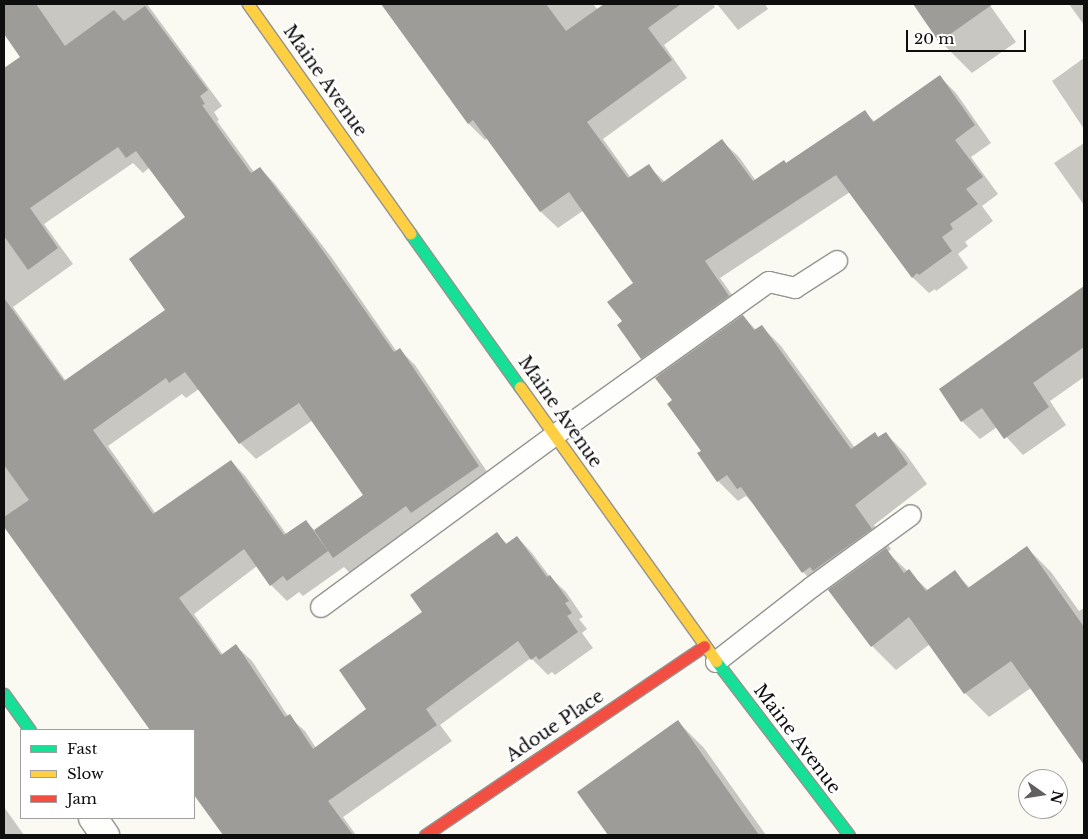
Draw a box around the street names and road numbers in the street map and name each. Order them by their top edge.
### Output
street label: Maine Avenue [278,21,372,141]
street label: Maine Avenue [513,352,607,472]
street label: Maine Avenue [749,680,845,798]
street label: Adoue Place [502,685,608,767]

